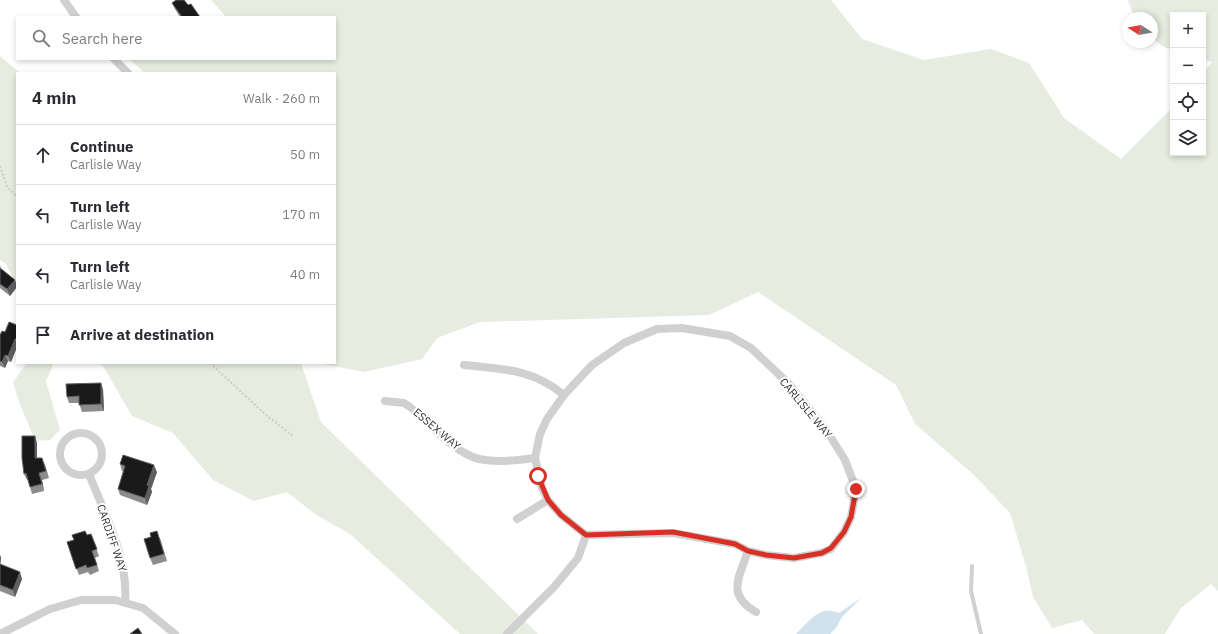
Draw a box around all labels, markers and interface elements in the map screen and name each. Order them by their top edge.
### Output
north arrow [1122,12,1158,48]
map controls [1170,12,1206,156]
button: + [1170,12,1206,48]
search box [16,16,336,60]
icon: search [30,27,52,49]
text: Search here [62,29,142,48]
button: − [1170,48,1206,84]
button: locate [1170,84,1206,120]
text: 4 min [32,87,76,109]
text: Walk · 260 m [243,90,320,107]
button: layers [1170,120,1206,156]
text: Continue [70,137,134,156]
icon: ahead [32,144,54,166]
text: 50 m [290,146,320,163]
text: Carlisle Way [70,156,141,173]
text: Turn left [70,197,130,216]
icon: left [32,204,54,226]
text: 170 m [282,206,320,223]
text: Carlisle Way [70,216,141,233]
text: Turn left [70,257,130,276]
icon: left [32,264,54,286]
text: 40 m [290,266,320,283]
text: Carlisle Way [70,276,141,293]
icon: arrive [32,324,54,346]
text: Arrive at destination [70,325,214,344]
street label: CARLISLE WAY [777,375,836,441]
street label: ESSEX WAY [410,405,464,453]
route start [529,467,547,485]
route end [847,480,865,498]
street label: CARDIFF WAY [94,502,130,574]

